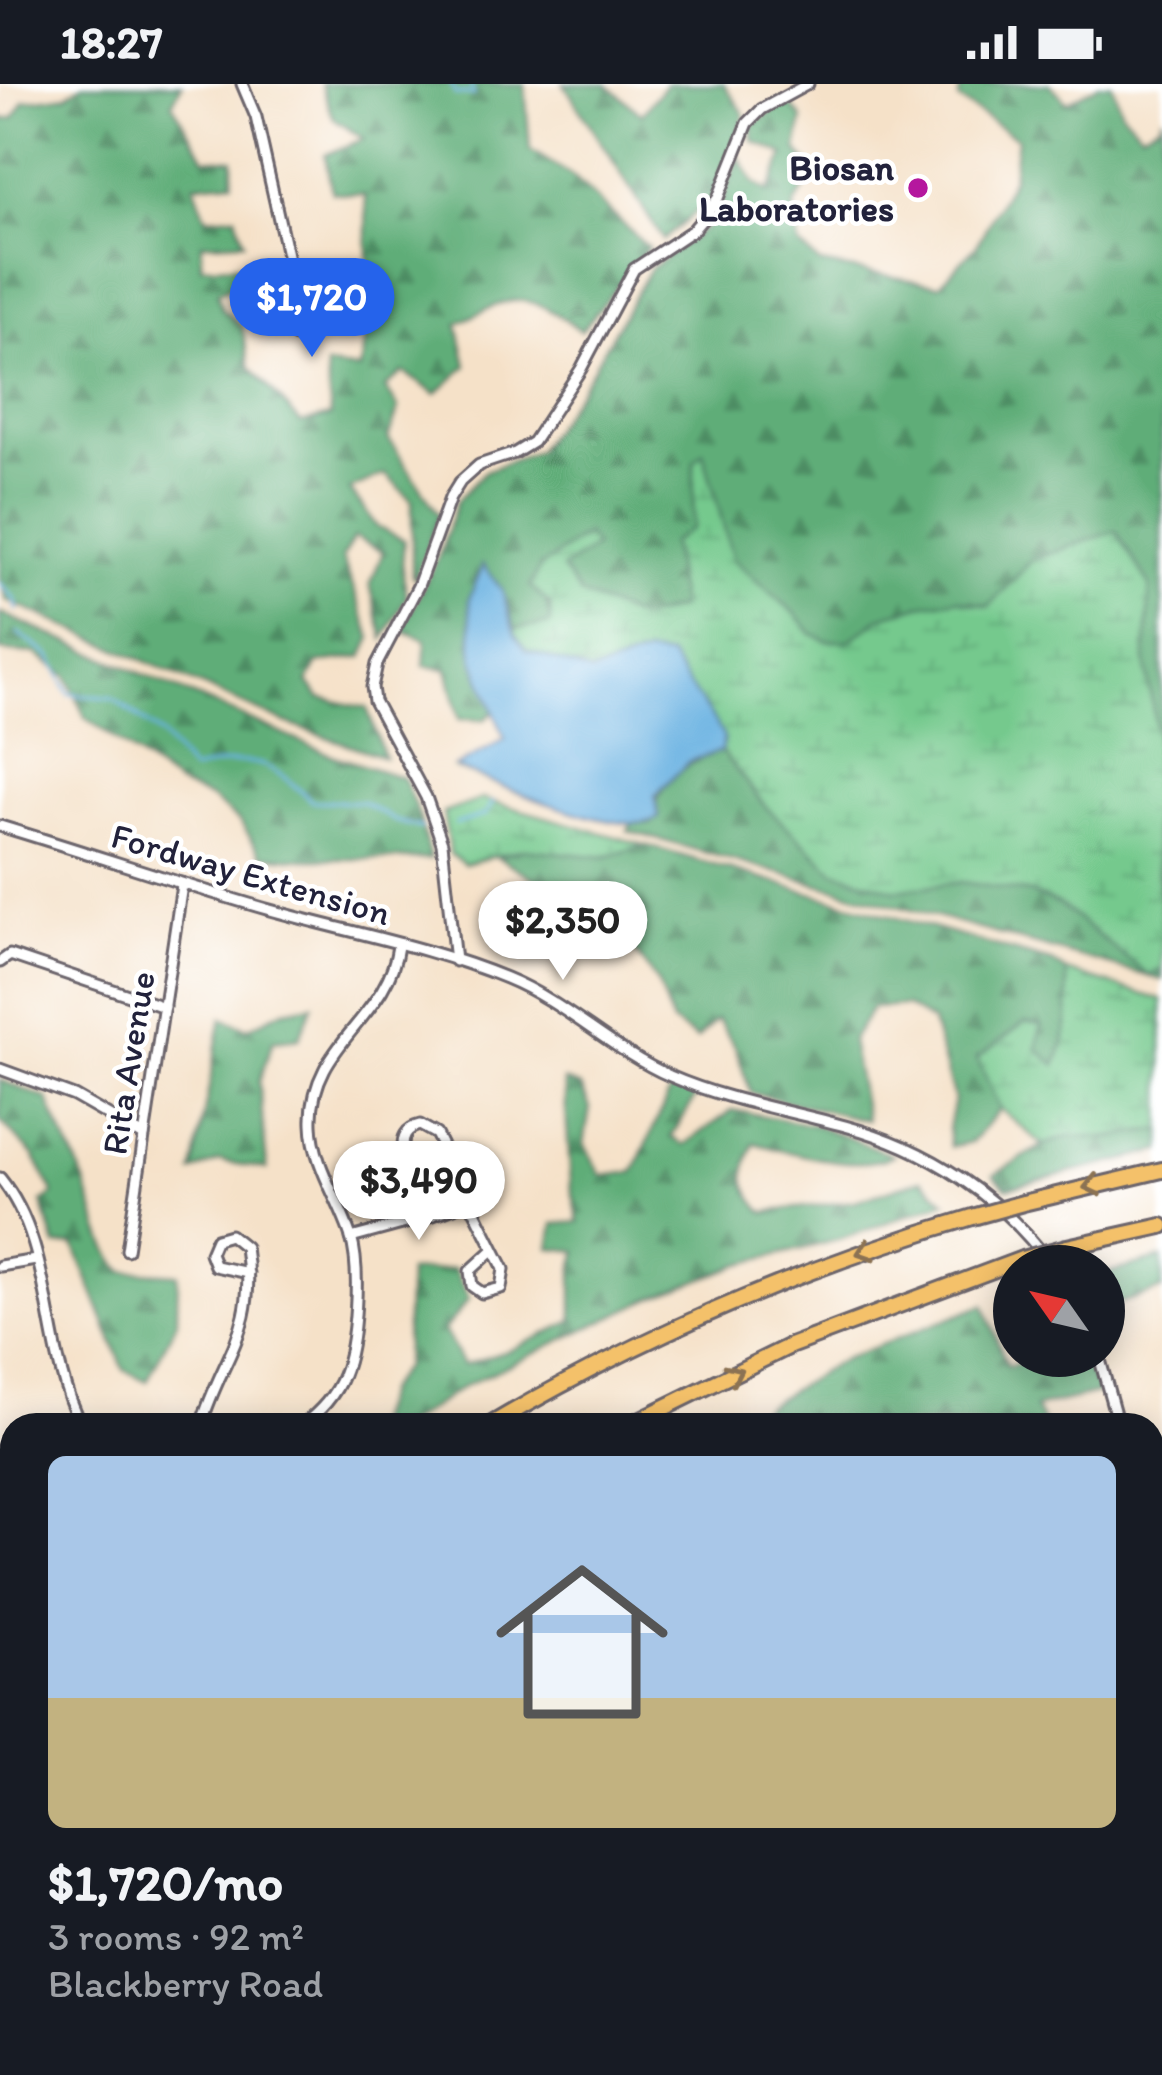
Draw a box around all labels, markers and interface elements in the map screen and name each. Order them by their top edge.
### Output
text: 18:27 [60,15,163,69]
place label: Biosan Laboratories [699,146,895,230]
marker: Biosan Laboratories [905,175,931,201]
pin: $1,720 [214,258,410,360]
text: $1,720 [257,273,368,320]
street label: Fordway Extension [106,814,396,934]
pin: $2,350 [465,881,661,983]
text: $2,350 [505,896,621,943]
street label: Rita Avenue [92,968,164,1158]
pin: $3,490 [321,1141,517,1243]
text: $3,490 [360,1156,478,1203]
one-way arrow [1083,1172,1103,1197]
one-way arrow [856,1237,877,1261]
north arrow [993,1245,1125,1377]
map controls [993,1245,1125,1377]
one-way arrow [722,1364,743,1387]
icon: home [474,1534,690,1750]
text: $1,720/mo [48,1852,283,1913]
text: 3 rooms · 92 m² [48,1913,304,1960]
text: Blackberry Road [48,1960,323,2007]

